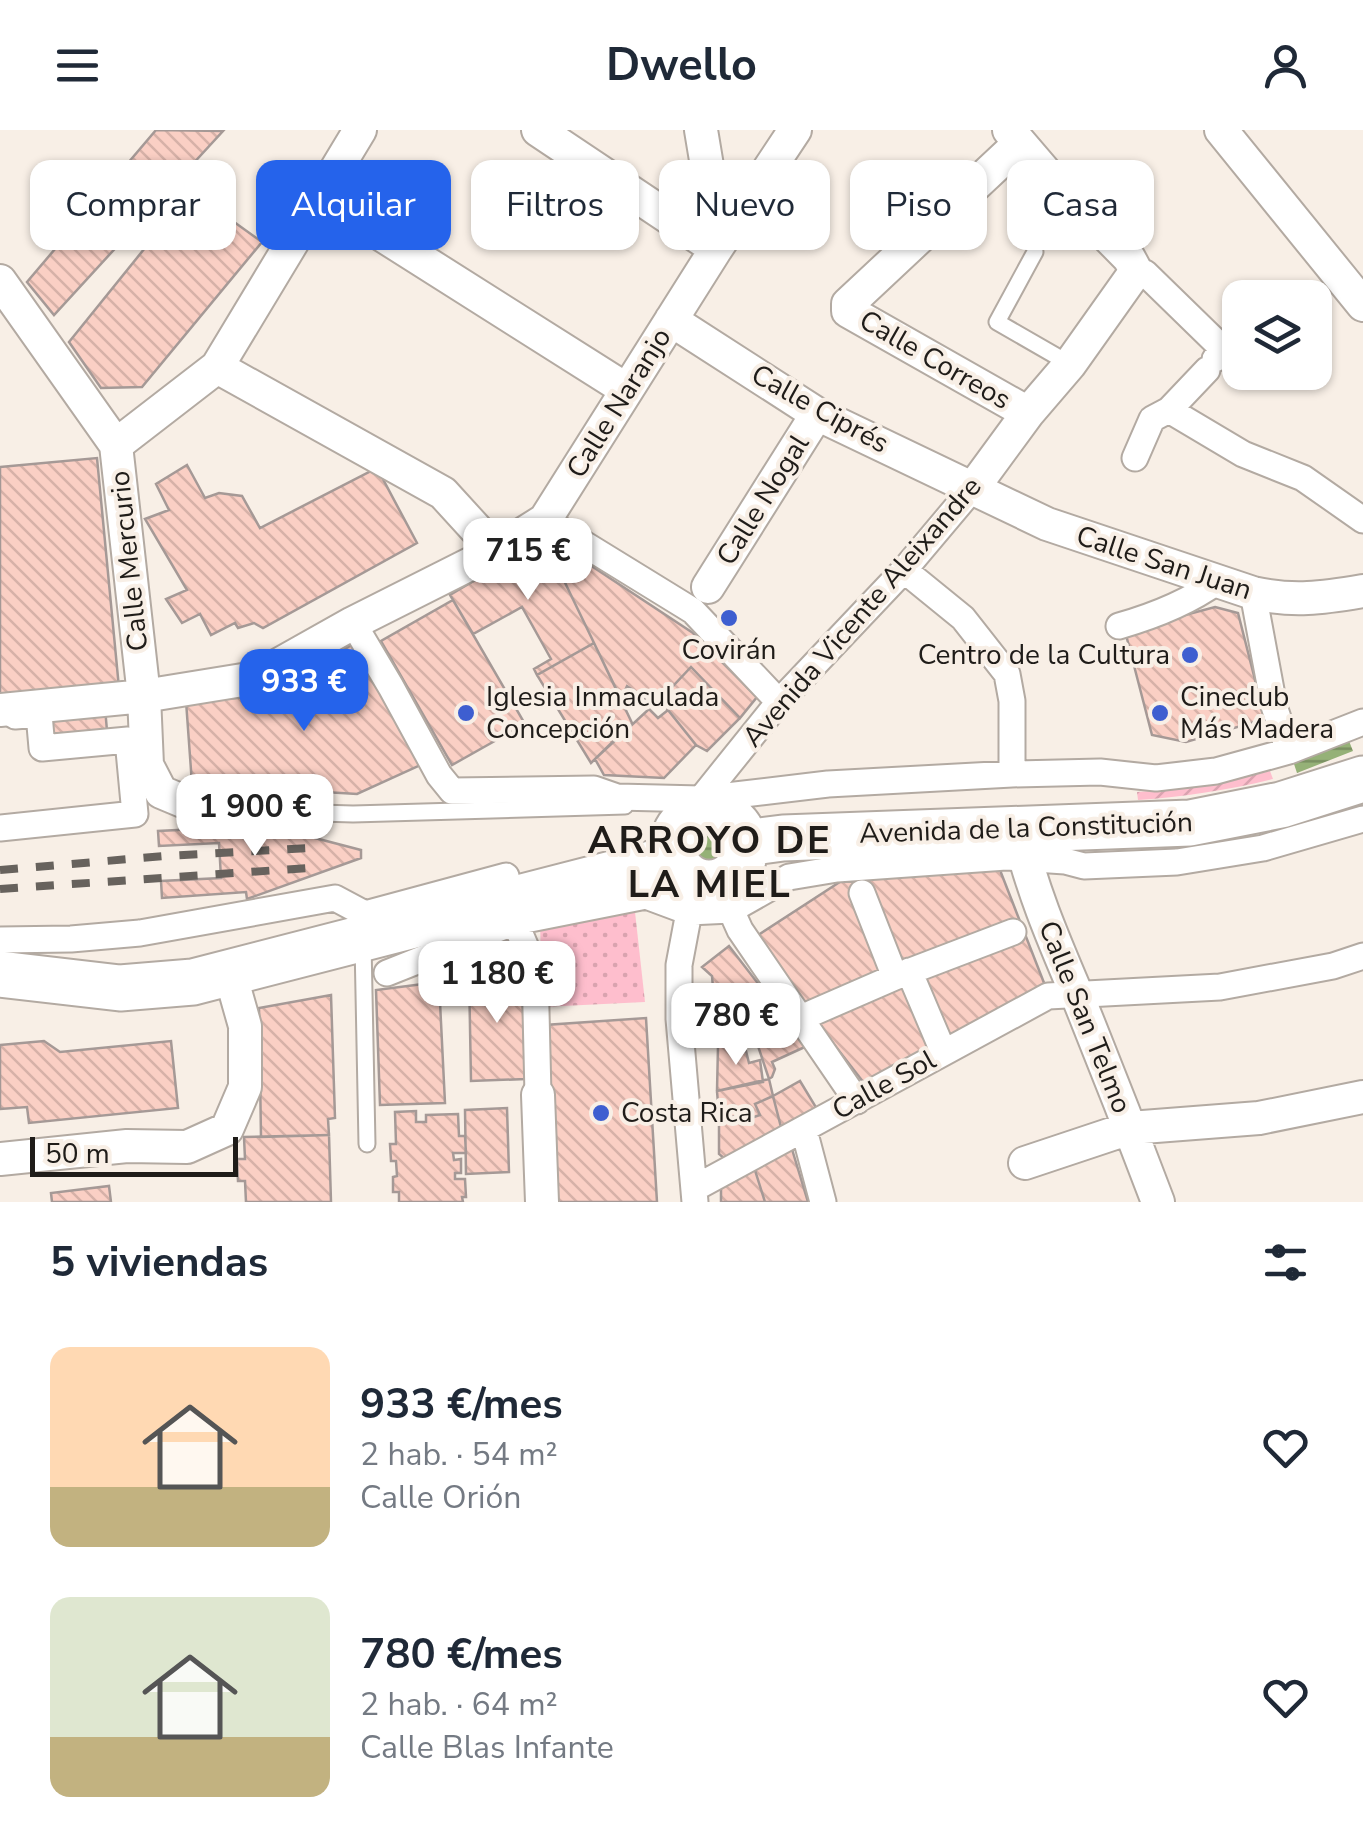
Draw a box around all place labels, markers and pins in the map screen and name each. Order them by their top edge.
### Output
pin: 715 € [458,518,598,603]
marker: Covirán [718,607,740,629]
place label: Covirán [682,631,776,669]
place label: Centro de la Cultura [918,636,1170,674]
marker: Centro de la Cultura [1179,644,1201,666]
pin: 933 € [234,649,374,734]
place label: Iglesia Inmaculada Concepción [486,678,719,748]
place label: Cineclub Más Madera [1180,678,1334,748]
marker: Iglesia Inmaculada Concepción [455,702,477,724]
marker: Cineclub Más Madera [1149,702,1171,724]
pin: 1 900 € [163,774,347,859]
pin: 1 180 € [405,941,589,1026]
pin: 780 € [666,983,806,1068]
place label: Costa Rica [621,1094,753,1132]
marker: Costa Rica [590,1102,612,1124]

